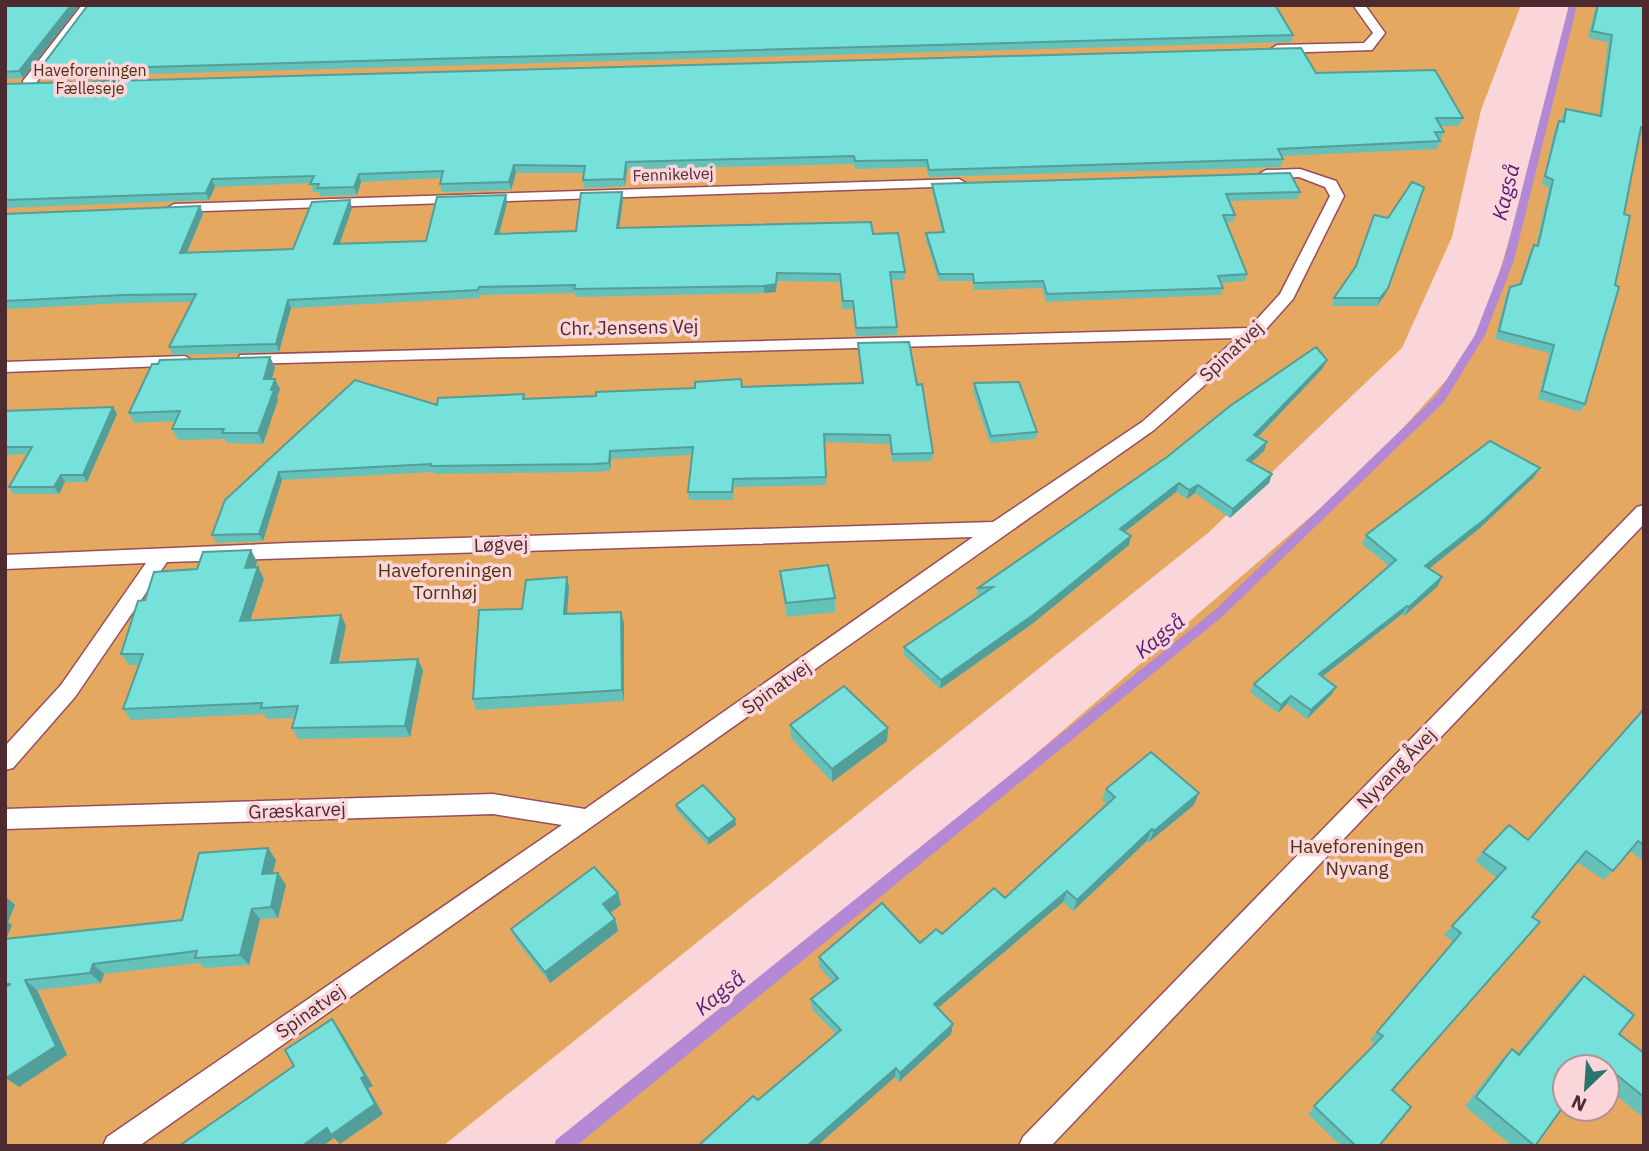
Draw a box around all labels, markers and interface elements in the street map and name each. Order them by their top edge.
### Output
park label: Haveforeningen Fælleseje [33,60,147,98]
water label: Kagså [1485,161,1526,223]
street label: Fennikelvej [632,163,714,185]
street label: Chr. Jensens Vej [559,314,699,340]
street label: Spinatvej [1194,315,1268,387]
street label: Løgvej [473,531,529,557]
park label: Haveforeningen Tornhøj [378,558,512,604]
water label: Kagså [1128,606,1190,664]
street label: Spinatvej [737,655,815,719]
street label: Nyvang Åvej [1351,722,1441,814]
street label: Græskarvej [248,796,346,824]
park label: Haveforeningen Nyvang [1290,834,1424,880]
water label: Kagså [688,963,750,1021]
street label: Spinatvej [271,979,349,1043]
north arrow [1551,1053,1621,1123]
text: N [1568,1090,1590,1117]

